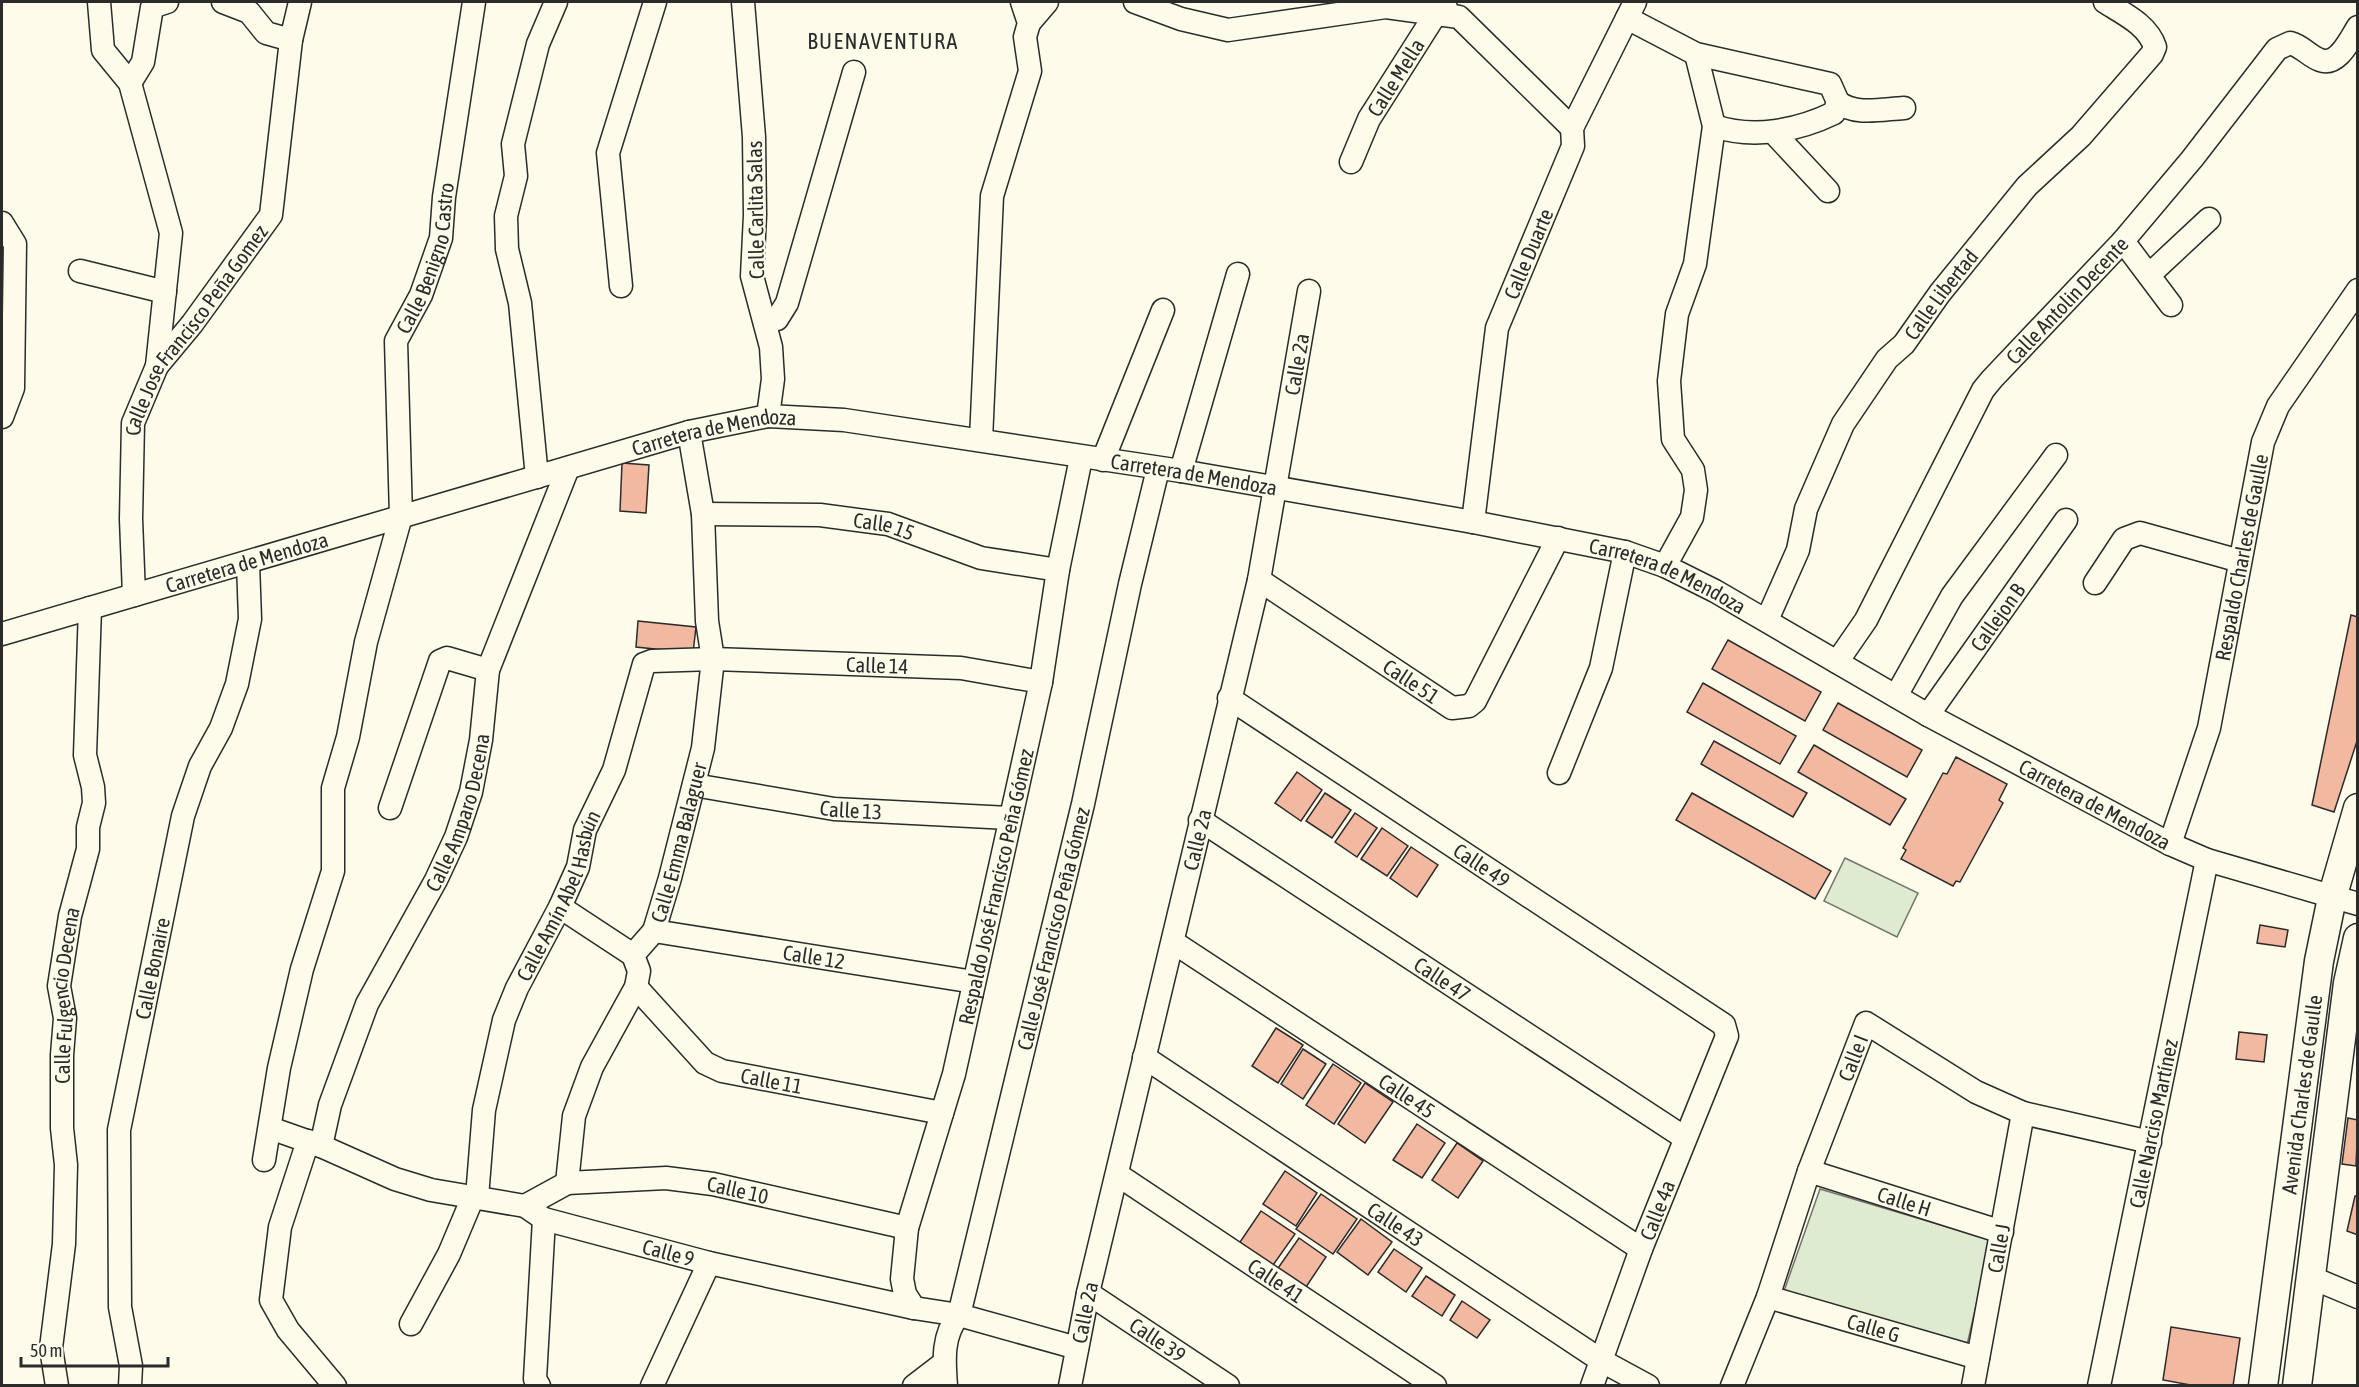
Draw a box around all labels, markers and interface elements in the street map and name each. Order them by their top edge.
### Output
district label: BUENAVENTURA [807,28,959,54]
street label: Calle Mella [1362,34,1429,121]
street label: Calle Carlita Salas [742,141,768,279]
street label: Calle Benigno Castro [391,181,458,337]
street label: Calle Duarte [1499,205,1558,302]
street label: Calle Jose Francisco Peña Gomez [121,219,272,436]
street label: Calle Antolin Decente [2001,232,2133,369]
street label: Calle Libertad [1899,244,1983,344]
street label: Calle 2a [1279,331,1313,397]
street label: Carretera de Mendoza [629,404,797,460]
street label: Carretera de Mendoza [1109,449,1279,500]
street label: Respaldo Charles de Gaulle [2210,452,2272,663]
street label: Calle 15 [852,508,918,545]
street label: Carretera de Mendoza [163,527,331,597]
street label: Carretera de Mendoza [1587,533,1750,618]
street label: Callejon B [1965,578,2030,656]
street label: Calle 14 [846,652,909,678]
street label: Calle 51 [1379,654,1444,708]
street label: Calle Amparo Decena [420,732,494,895]
street label: Respaldo José Francisco Peña Gómez [953,746,1038,1027]
street label: Carretera de Mendoza [2015,754,2175,854]
street label: Calle Emma Balaguer [645,759,711,925]
street label: Calle 13 [818,795,883,823]
street label: Calle José Francisco Peña Gómez [1012,804,1094,1052]
street label: Calle Amín Abel Hasbún [511,806,605,985]
street label: Calle 2a [1178,807,1216,873]
street label: Calle 49 [1449,838,1514,892]
street label: Calle Fulgencio Decena [47,904,84,1084]
street label: Calle Bonaire [130,916,174,1021]
street label: Calle 12 [781,940,847,973]
street label: Calle 47 [1410,952,1475,1006]
street label: Avenida Charles de Gaulle [2276,993,2326,1196]
street label: Calle I [1833,1031,1872,1084]
street label: Calle Narciso Martínez [2124,1036,2182,1210]
street label: Calle 11 [739,1063,805,1098]
street label: Calle 45 [1374,1068,1440,1123]
street label: Calle 10 [706,1171,771,1208]
street label: Calle 4a [1635,1177,1679,1243]
street label: Calle H [1875,1181,1934,1221]
street label: Calle 43 [1363,1197,1428,1251]
street label: Calle J [1982,1222,2014,1275]
street label: Calle 9 [640,1234,697,1271]
street label: Calle 41 [1244,1253,1309,1308]
street label: Calle 2a [1067,1279,1102,1345]
street label: Calle G [1844,1309,1903,1347]
street label: Calle 39 [1125,1312,1191,1367]
scale bar [21,1330,168,1368]
text: 50 m [30,1340,62,1361]

